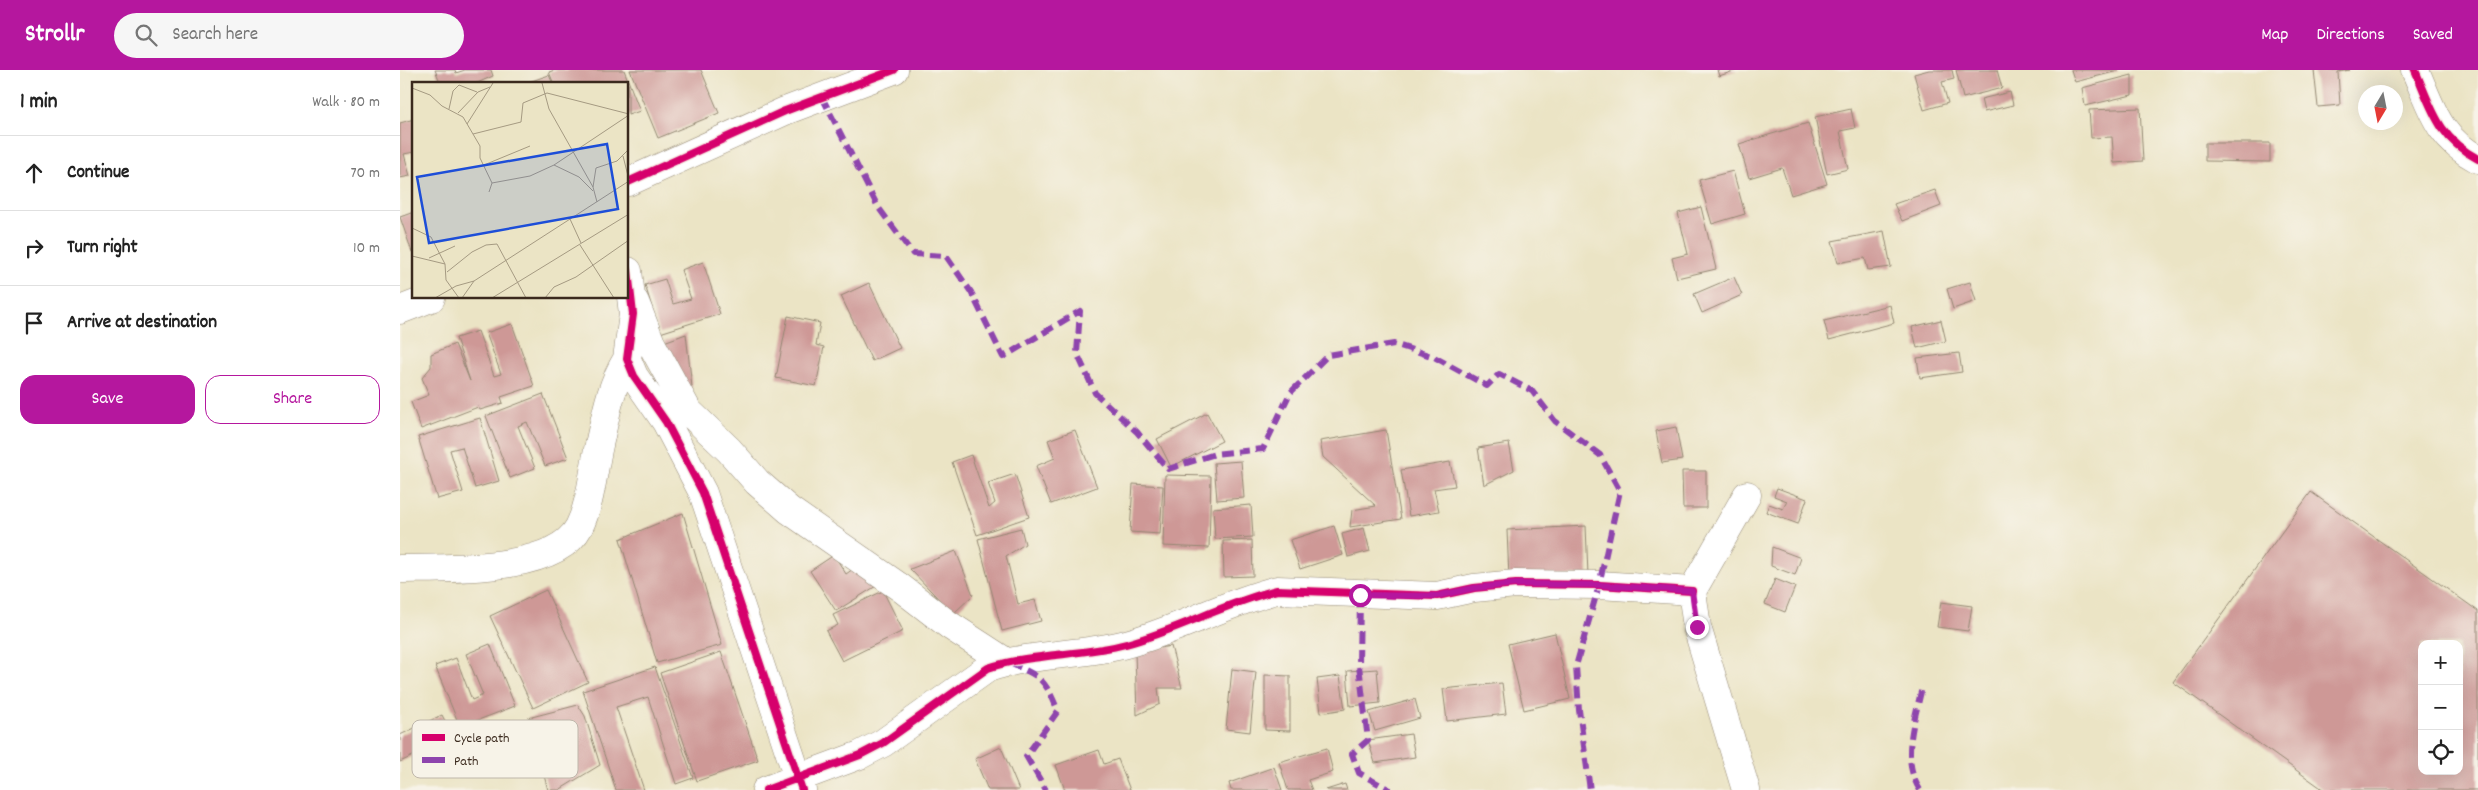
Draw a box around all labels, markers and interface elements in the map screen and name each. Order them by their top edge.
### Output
search box [114,13,464,58]
text: Strollr [25,18,84,52]
icon: search [132,21,160,49]
text: Search here [172,22,258,49]
text: Map [2261,23,2288,48]
text: Directions [2316,23,2385,48]
text: Saved [2413,23,2453,48]
inset map [412,82,629,299]
north arrow [2358,85,2403,130]
text: 1 min [20,88,57,118]
text: Walk · 80 m [312,91,380,114]
icon: ahead [20,159,48,187]
text: Continue [67,160,129,187]
text: 70 m [350,162,380,185]
icon: right [20,234,48,262]
text: Turn right [67,235,138,262]
text: 10 m [353,237,380,260]
icon: arrive [20,309,48,337]
text: Arrive at destination [67,310,217,337]
button: Save [20,375,195,424]
button: Share [205,375,380,424]
route start [1349,584,1372,607]
route end [1686,616,1709,639]
map controls [2418,640,2463,775]
button: + [2418,640,2463,685]
button: − [2418,685,2463,730]
legend [412,720,578,778]
text: Cycle path [454,729,510,749]
button: locate [2418,730,2463,775]
text: Path [454,752,479,772]

